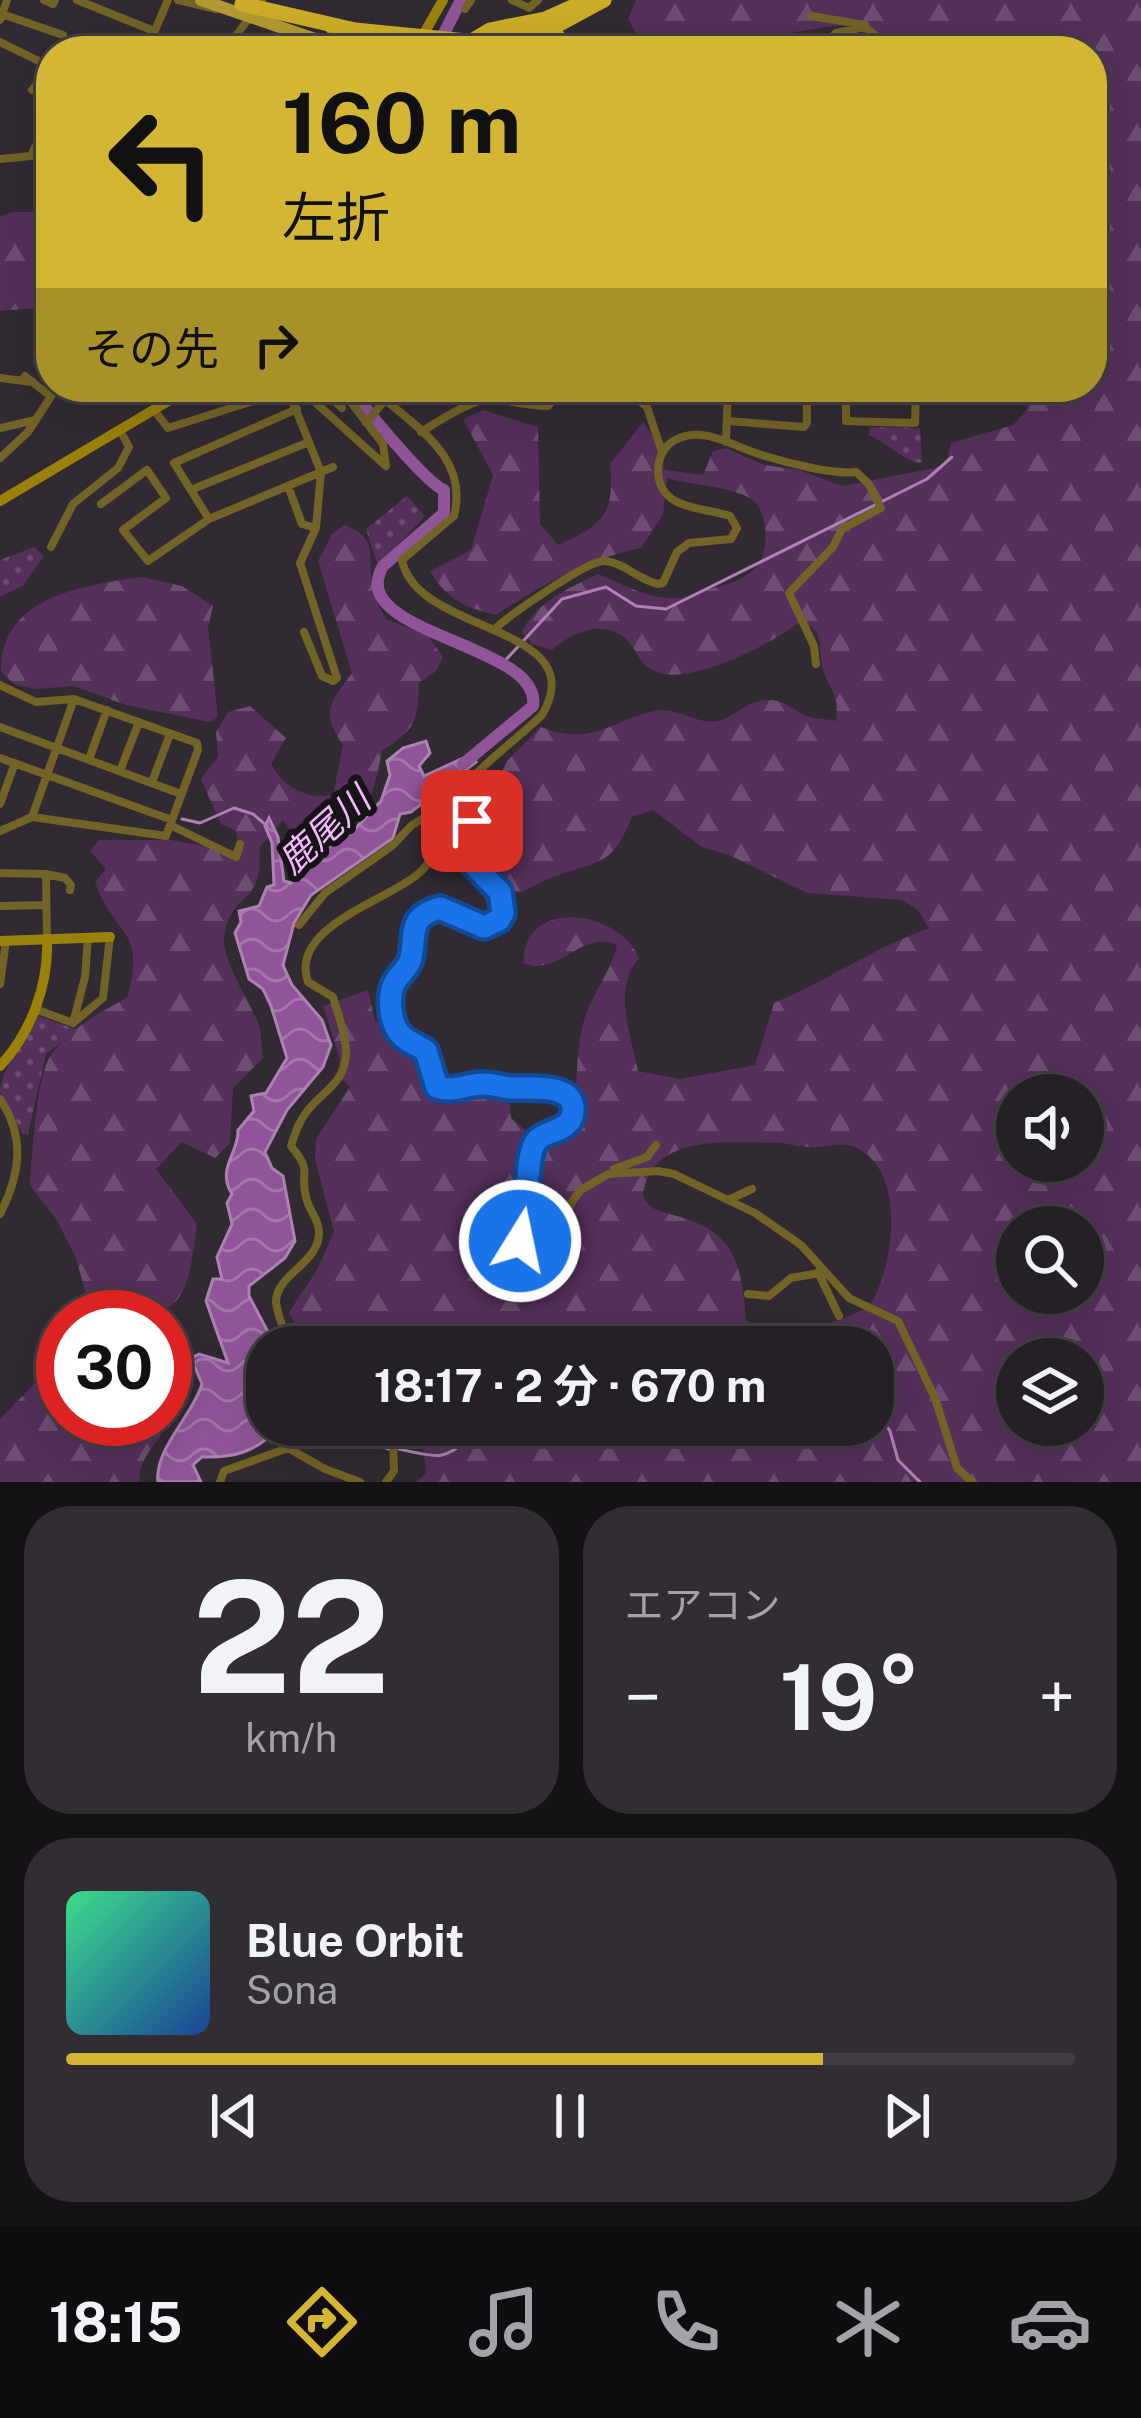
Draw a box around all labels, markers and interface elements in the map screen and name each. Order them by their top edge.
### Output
text: 160 m [282,73,521,172]
icon: left [84,84,240,240]
text: 左折 [282,186,390,249]
icon: right [243,312,309,378]
text: その先 [84,322,219,375]
pin [421,770,523,872]
water label: 鹿尾川 [270,776,381,882]
icon: arrive [439,788,505,854]
map controls [996,1074,1104,1446]
button: sound [996,1074,1104,1182]
position arrow [457,1178,583,1304]
button: search [996,1206,1104,1314]
speed limit sign: 30 [36,1290,192,1446]
button: layers [996,1338,1104,1446]
text: 18:17 · 2 分 · 670 m [374,1359,766,1412]
text: 22 [192,1545,390,1728]
text: エアコン [625,1582,781,1628]
text: 19° [780,1644,920,1750]
text: − [625,1658,661,1736]
text: + [1038,1658,1075,1736]
text: km/h [245,1715,337,1761]
text: Blue Orbit [246,1914,464,1967]
text: Sona [246,1967,338,2013]
icon: previous [201,2083,267,2149]
icon: pause [537,2083,603,2149]
icon: next [874,2083,940,2149]
icon: directions [280,2280,364,2364]
icon: music [462,2280,546,2364]
icon: phone [644,2280,728,2364]
icon: climate [826,2280,910,2364]
icon: car [1008,2280,1092,2364]
text: 18:15 [49,2291,182,2354]

